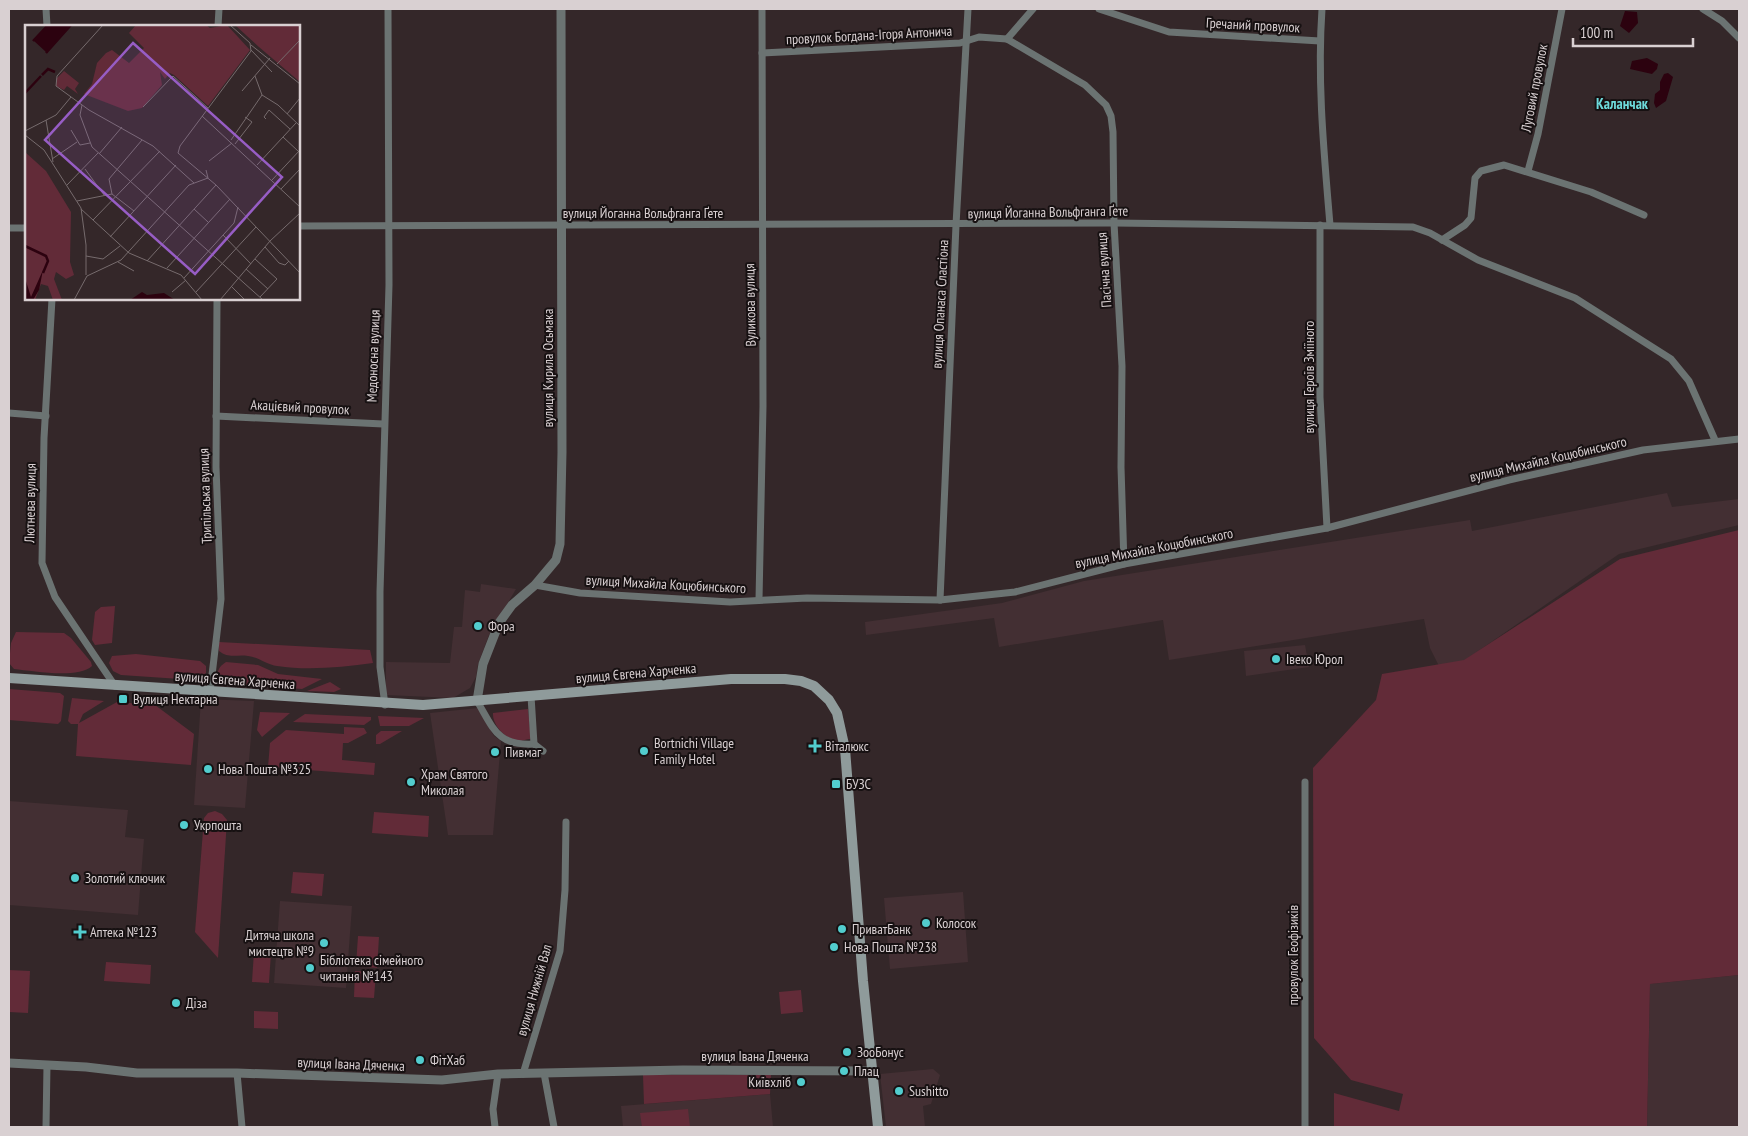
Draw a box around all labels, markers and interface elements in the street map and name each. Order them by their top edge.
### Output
street label: Гречаний провулок [1206,14,1301,36]
scale bar [1573,15,1693,47]
street label: провулок Богдана-Ігоря Антонича [785,22,953,48]
text: 100 m [1580,23,1613,42]
inset map [25,25,300,300]
street label: Луговий провулок [1516,42,1551,135]
district label: Каланчак [1596,94,1649,113]
street label: вулиця Йоганна Вольфганга Ґете [968,202,1129,222]
street label: вулиця Йоганна Вольфганга Ґете [563,204,724,222]
street label: Пасічна вулиця [1092,232,1116,308]
street label: вулиця Опанаса Сластіона [928,239,952,369]
street label: Вуликова вулиця [740,263,760,347]
street label: Медоносна вулиця [362,309,384,403]
street label: вулиця Кирила Осьмака [539,309,557,427]
street label: вулиця Героїв Зміїного [1300,321,1318,433]
street label: Акацієвий провулок [250,395,351,419]
street label: вулиця Михайла Коцюбинського [1468,432,1628,486]
street label: Трипільська вулиця [194,448,216,544]
street label: Лютнева вулиця [20,463,40,544]
street label: вулиця Михайла Коцюбинського [1074,524,1234,572]
street label: вулиця Михайла Коцюбинського [585,571,747,597]
place label: Фора [488,617,515,635]
marker: Фора [472,620,484,632]
place label: Івеко Юрол [1286,650,1343,668]
marker: Івеко Юрол [1270,653,1282,665]
street label: вулиця Євгена Харченка [575,659,697,687]
street label: вулиця Євгена Харченка [174,667,296,693]
place label: Вулиця Нектарна [133,690,218,708]
marker: Вулиця Нектарна [117,693,129,705]
place label: Bortnichi Village Family Hotel [654,734,734,768]
place label: Віталюкс [825,737,869,755]
marker: Віталюкс [809,740,821,752]
place label: Пивмаг [505,743,542,761]
marker: Bortnichi Village Family Hotel [638,745,650,757]
marker: Пивмаг [489,746,501,758]
place label: Нова Пошта №325 [218,760,311,778]
marker: Нова Пошта №325 [202,763,214,775]
place label: Храм Святого Миколая [421,765,488,799]
place label: БУЗС [846,775,872,793]
marker: Храм Святого Миколая [405,776,417,788]
marker: БУЗС [830,778,842,790]
place label: Укрпошта [194,816,242,834]
marker: Укрпошта [178,819,190,831]
place label: Золотий ключик [85,869,166,887]
marker: Золотий ключик [69,872,81,884]
street label: провулок Геофізиків [1284,904,1302,1005]
place label: Колосок [936,914,977,932]
marker: Колосок [920,917,932,929]
place label: ПриватБанк [852,920,911,938]
place label: Аптека №123 [90,923,157,941]
marker: ПриватБанк [836,923,848,935]
marker: Аптека №123 [74,926,86,938]
place label: Дитяча школа мистецтв №9 [245,926,314,960]
marker: Дитяча школа мистецтв №9 [318,937,330,949]
place label: Нова Пошта №238 [844,938,937,956]
marker: Нова Пошта №238 [828,941,840,953]
street label: вулиця Нижній Вал [512,942,556,1038]
place label: Бібліотека сімейного читання №143 [320,951,423,985]
marker: Бібліотека сімейного читання №143 [304,962,316,974]
place label: Діза [186,994,207,1012]
marker: Діза [170,997,182,1009]
place label: ЗооБонус [857,1043,904,1061]
marker: ЗооБонус [841,1046,853,1058]
street label: вулиця Івана Дяченка [701,1047,809,1065]
place label: ФітХаб [430,1051,465,1069]
street label: вулиця Івана Дяченка [297,1053,405,1075]
marker: ФітХаб [414,1054,426,1066]
place label: Плац [854,1062,879,1080]
marker: Плац [838,1065,850,1077]
place label: Київхліб [748,1073,791,1091]
marker: Київхліб [795,1076,807,1088]
place label: Sushitto [909,1082,949,1100]
marker: Sushitto [893,1085,905,1097]

